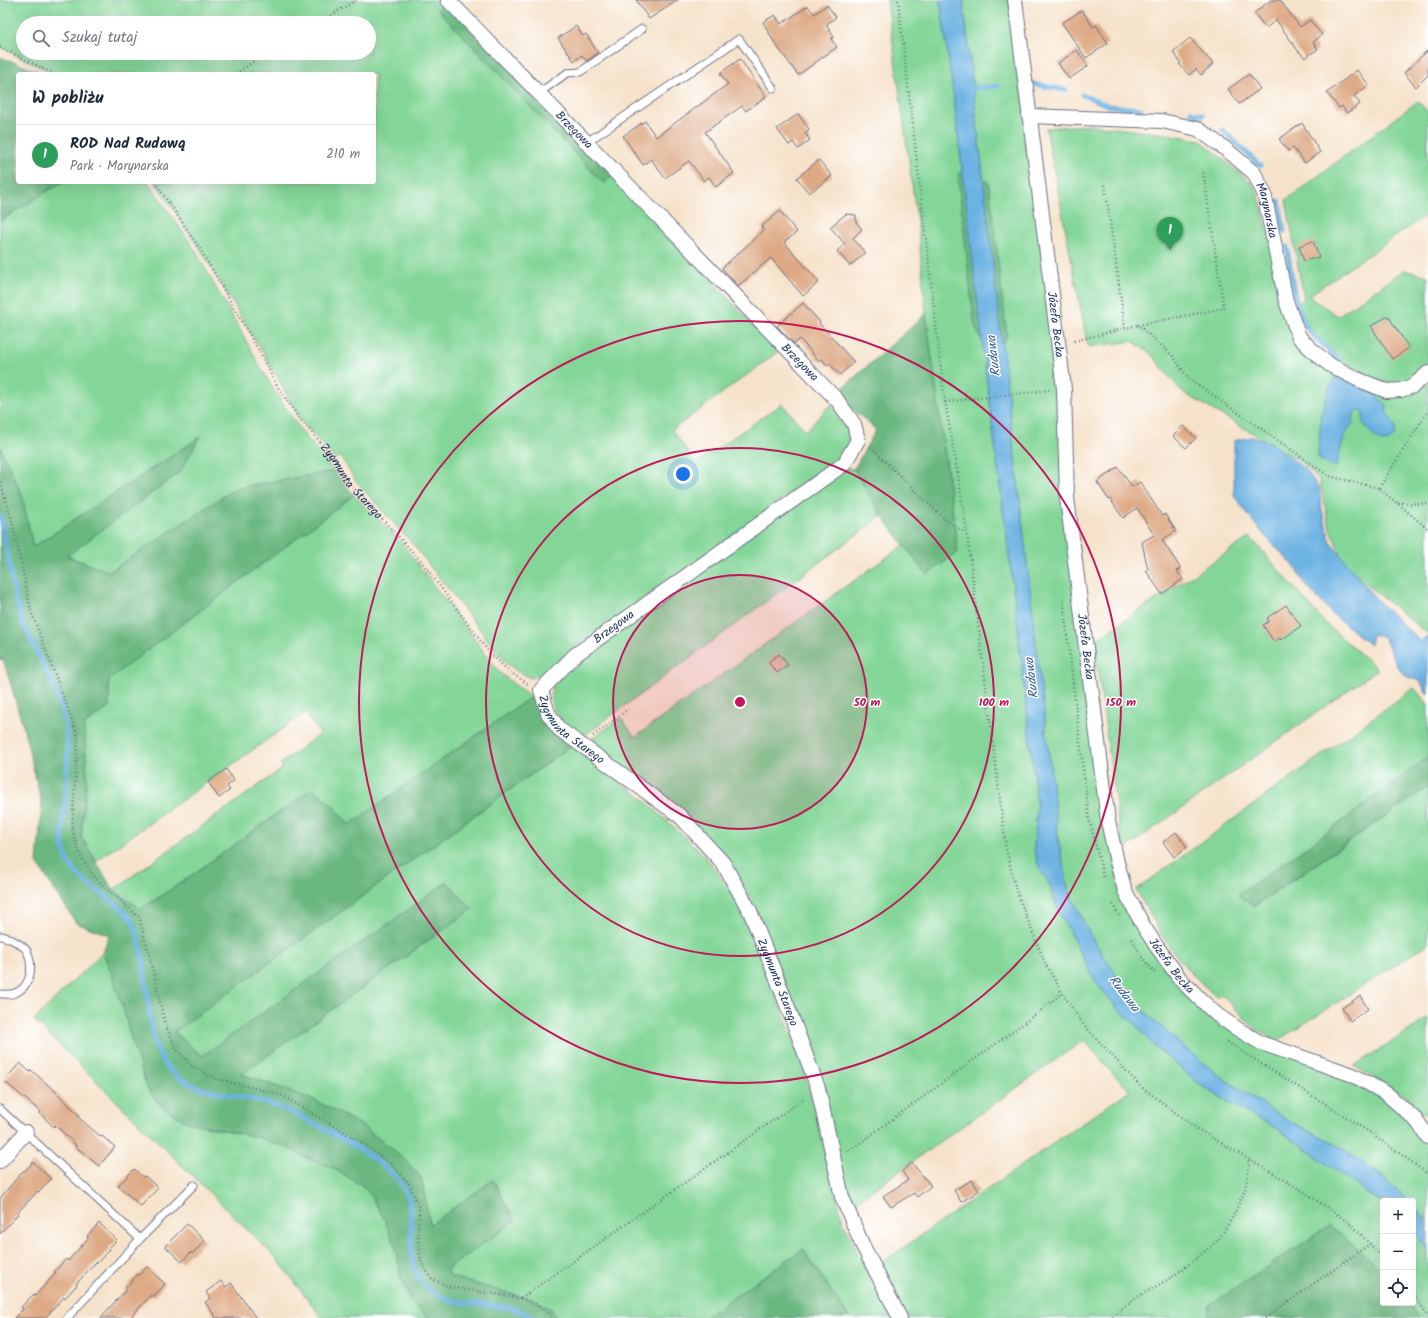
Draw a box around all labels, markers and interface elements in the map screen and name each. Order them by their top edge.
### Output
search box [16,16,376,60]
text: Szukaj tutaj [62,26,137,50]
icon: search [30,27,52,49]
text: W pobliżu [32,85,103,112]
street label: Brzegowa [551,106,598,153]
text: ROD Nad Rudawą [70,132,186,156]
text: 1 [43,144,47,165]
text: 210 m [326,144,360,165]
text: Park · Marynarska [70,156,169,177]
street label: Marynarska [1250,179,1283,240]
pin: 1 [1157,217,1183,250]
street label: Józefa Becka [1042,290,1069,359]
water label: Rudawa [981,333,1007,378]
street label: Brzegowa [777,339,824,386]
street label: Zygmunta Starego [316,439,387,523]
your location [673,464,693,484]
street label: Brzegowa [589,605,639,649]
street label: Józefa Becka [1072,613,1100,681]
water label: Rudawa [1019,655,1045,700]
street label: Zygmunta Starego [533,692,609,769]
text: 50 m [853,693,881,712]
text: 100 m [979,693,1009,712]
text: 150 m [1106,693,1136,712]
centre of rings [733,695,747,709]
street label: Józefa Becka [1144,934,1199,998]
street label: Zygmunta Starego [752,935,804,1029]
water label: Rudawa [1103,971,1145,1018]
map controls [1380,1198,1416,1306]
button: + [1380,1198,1416,1234]
button: − [1380,1234,1416,1270]
button: locate [1380,1270,1416,1306]

